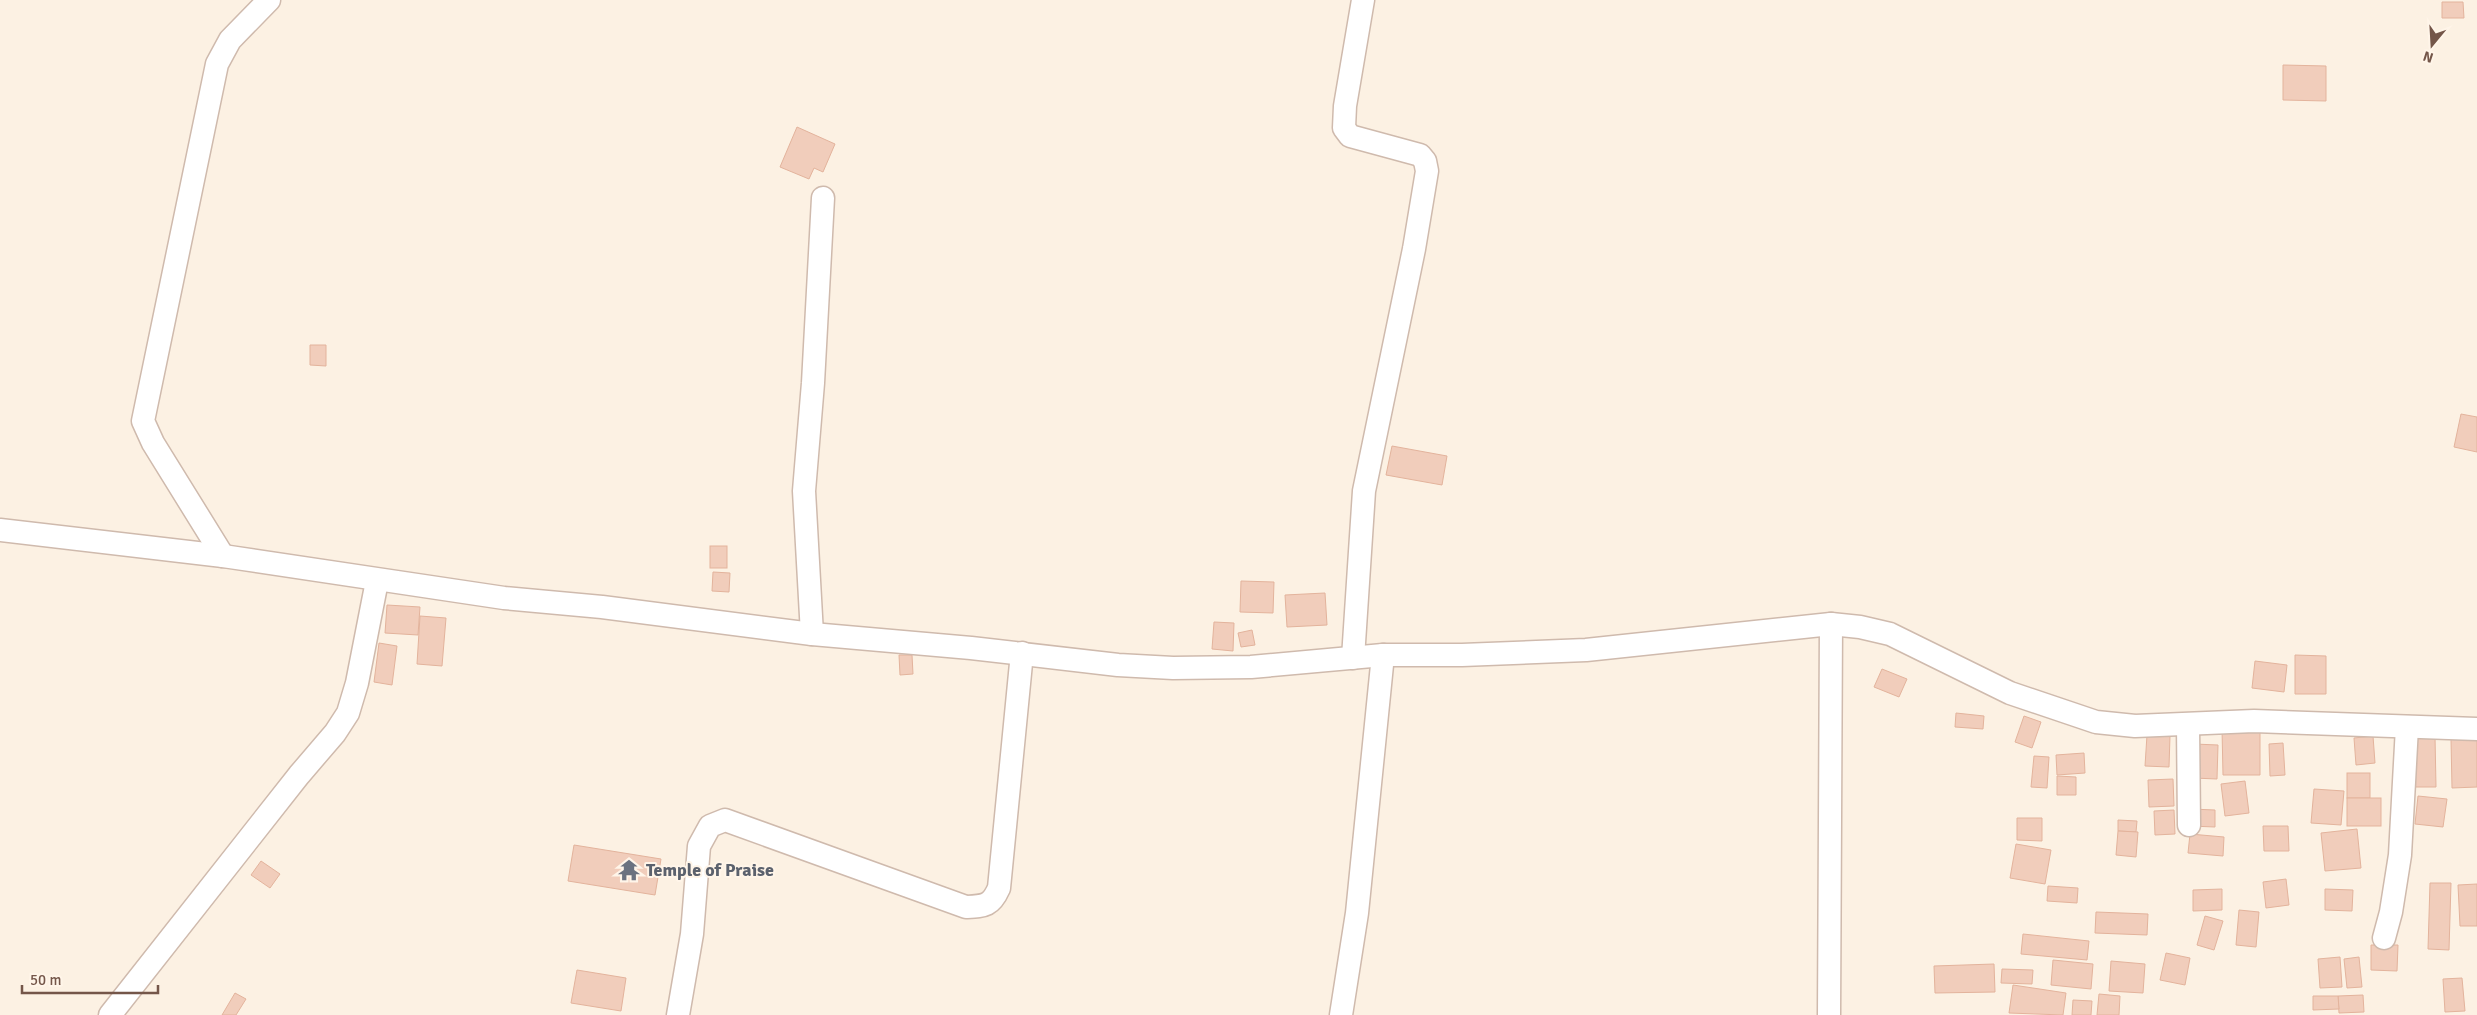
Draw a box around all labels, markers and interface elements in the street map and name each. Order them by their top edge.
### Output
north arrow [2407,20,2457,70]
text: N [2421,47,2435,66]
temple icon: Temple of Praise [616,857,642,883]
place label: Temple of Praise [646,859,774,881]
scale bar [22,962,159,994]
text: 50 m [30,971,61,989]

